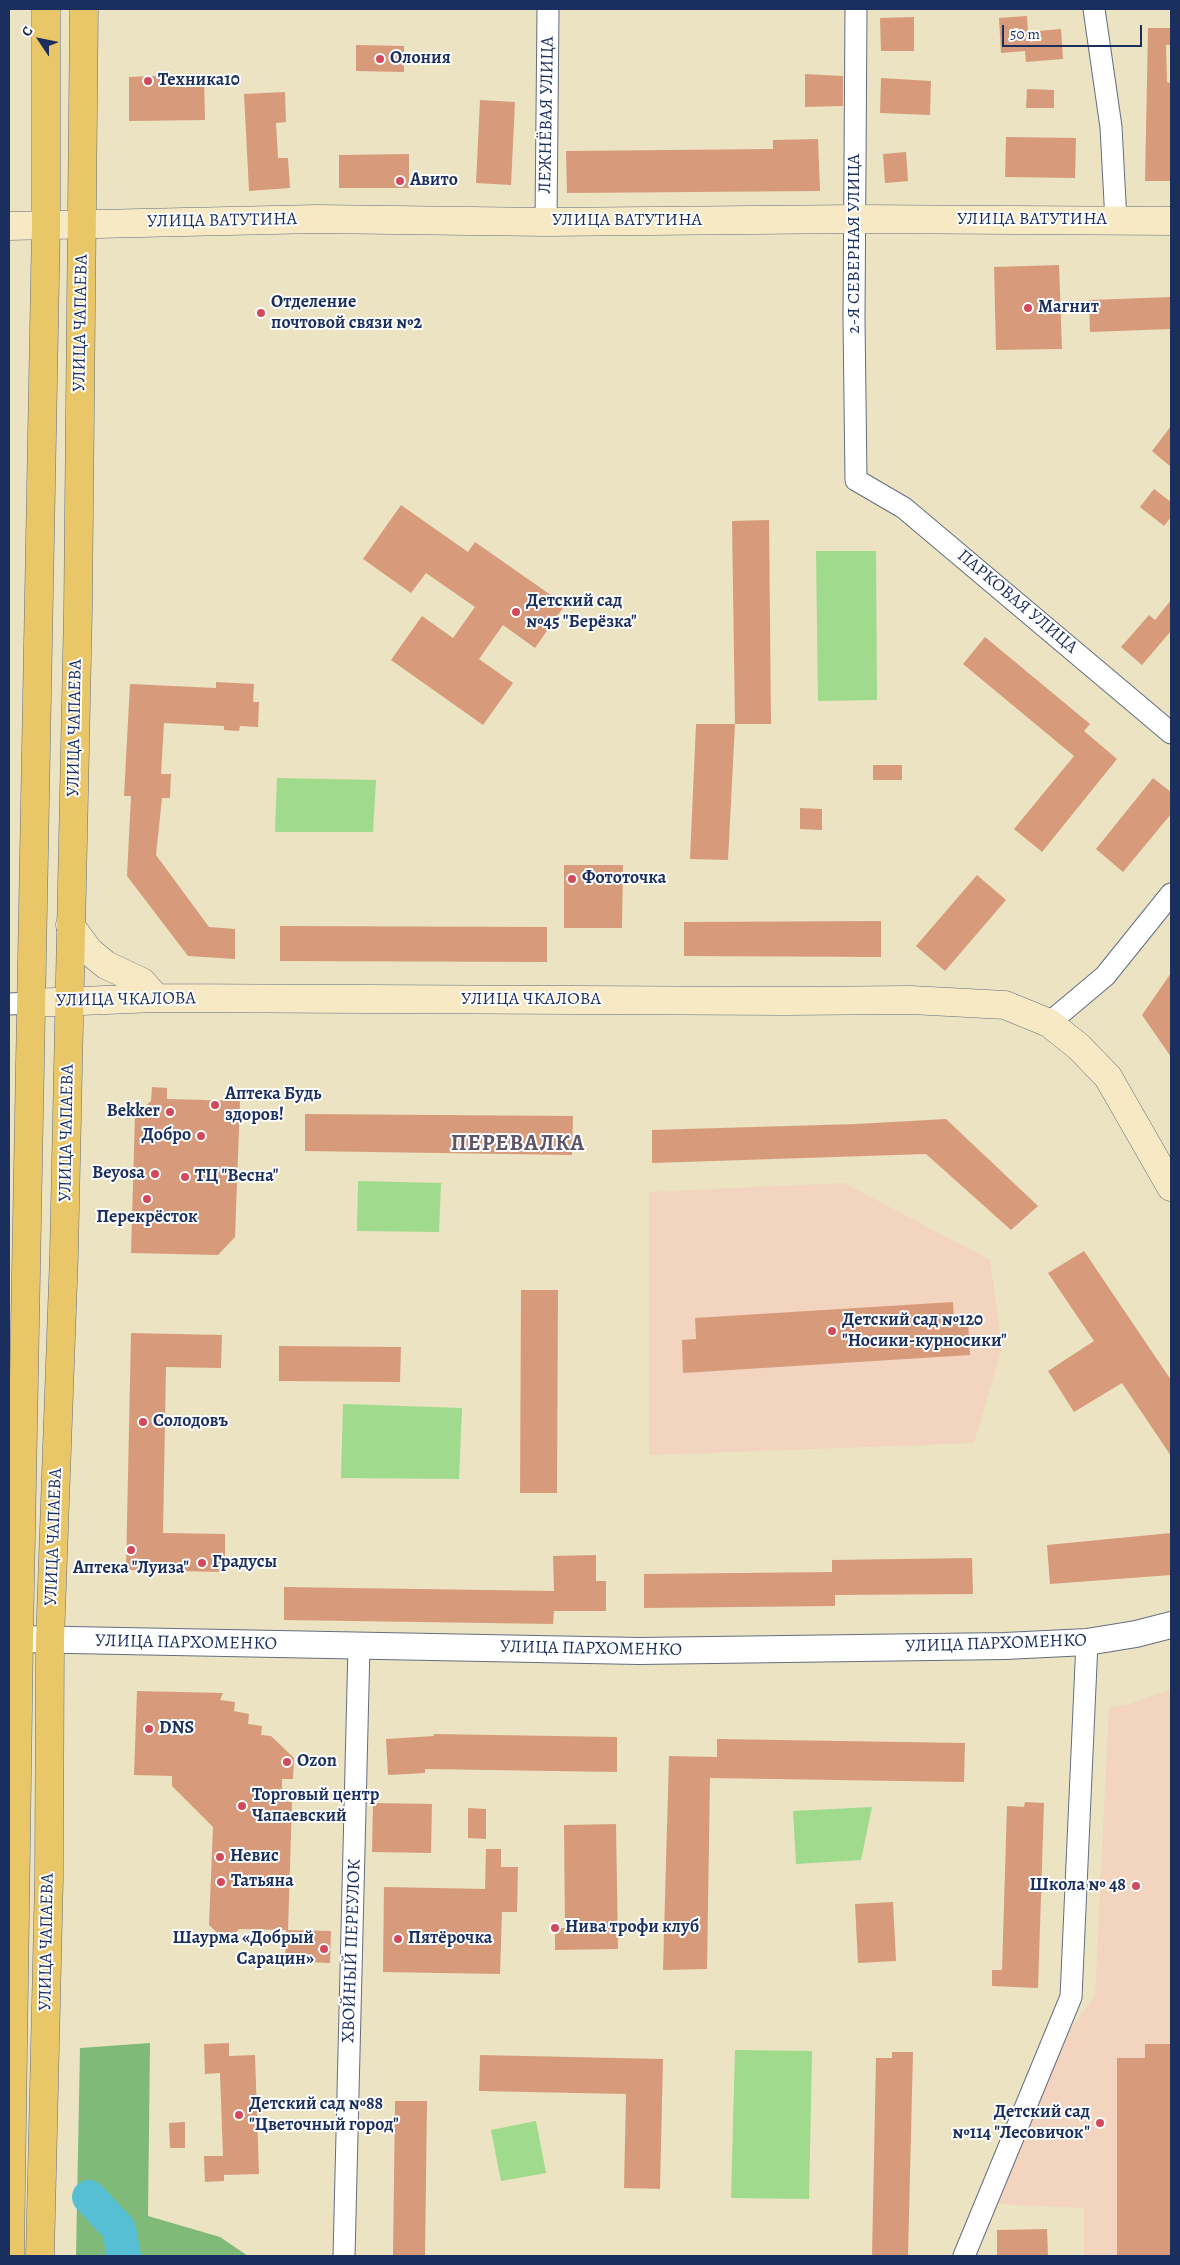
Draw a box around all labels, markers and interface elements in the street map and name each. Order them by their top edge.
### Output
north arrow [15,15,65,65]
scale bar [1005,15,1145,47]
text: С [17,22,37,40]
text: 50 m [1010,24,1040,44]
street label: ЛЕЖНЁВАЯ УЛИЦА [535,36,559,194]
place label: Олония [390,48,451,70]
marker: Олония [374,53,386,65]
place label: Техника10 [158,70,240,92]
marker: Техника10 [142,75,154,87]
street label: 2-Я СЕВЕРНАЯ УЛИЦА [844,154,866,334]
place label: Авито [410,170,458,192]
marker: Авито [394,175,406,187]
street label: УЛИЦА ВАТУТИНА [147,209,297,233]
street label: УЛИЦА ВАТУТИНА [957,209,1107,231]
street label: УЛИЦА ВАТУТИНА [552,210,702,232]
street label: УЛИЦА ЧАПАЕВА [69,254,93,392]
place label: Отделение почтовой связи №2 [271,292,422,334]
place label: Магнит [1038,297,1099,319]
marker: Магнит [1022,302,1034,314]
marker: Отделение почтовой связи №2 [255,307,267,319]
street label: ПАРКОВАЯ УЛИЦА [952,545,1082,659]
place label: Детский сад №45 "Берёзка" [526,591,637,634]
marker: Детский сад №45 "Берёзка" [510,606,522,618]
street label: УЛИЦА ЧАПАЕВА [63,659,87,797]
place label: Фототочка [582,868,666,890]
marker: Фототочка [566,873,578,885]
street label: УЛИЦА ЧКАЛОВА [56,988,196,1012]
street label: УЛИЦА ЧКАЛОВА [461,989,601,1011]
street label: УЛИЦА ЧАПАЕВА [55,1064,79,1202]
place label: Аптека Будь здоров! [225,1084,321,1126]
marker: Аптека Будь здоров! [209,1099,221,1111]
place label: Bekker [107,1101,160,1123]
marker: Bekker [164,1106,176,1118]
place label: Добро [142,1125,191,1147]
marker: Добро [195,1130,207,1142]
district label: ПЕРЕВАЛКА [450,1132,586,1158]
place label: Beyosa [92,1163,145,1185]
place label: ТЦ "Весна" [195,1166,278,1188]
marker: Beyosa [149,1168,161,1180]
marker: ТЦ "Весна" [179,1171,191,1183]
marker: Перекрёсток [141,1193,153,1205]
place label: Перекрёсток [96,1207,198,1229]
place label: Детский сад №120 "Носики-курносики" [842,1310,1007,1352]
marker: Детский сад №120 "Носики-курносики" [826,1325,838,1337]
place label: Солодовъ [153,1411,228,1433]
marker: Солодовъ [137,1416,149,1428]
street label: УЛИЦА ЧАПАЕВА [41,1468,67,1606]
marker: Аптека "Луиза" [125,1544,137,1556]
place label: Градусы [212,1552,277,1574]
marker: Градусы [196,1557,208,1569]
place label: Аптека "Луиза" [73,1558,189,1580]
street label: УЛИЦА ПАРХОМЕНКО [905,1630,1087,1658]
street label: УЛИЦА ПАРХОМЕНКО [95,1631,277,1655]
street label: УЛИЦА ПАРХОМЕНКО [500,1637,682,1661]
place label: DNS [159,1718,194,1740]
marker: DNS [143,1723,155,1735]
place label: Ozon [297,1751,337,1773]
marker: Ozon [281,1756,293,1768]
place label: Торговый центр Чапаевский [252,1785,379,1828]
marker: Торговый центр Чапаевский [236,1800,248,1812]
place label: Невис [230,1846,279,1868]
marker: Невис [214,1851,226,1863]
street label: ХВОЙНЫЙ ПЕРЕУЛОК [338,1859,366,2043]
place label: Татьяна [231,1871,294,1893]
street label: УЛИЦА ЧАПАЕВА [35,1873,59,2011]
place label: Школа № 48 [1029,1875,1126,1897]
marker: Татьяна [215,1876,227,1888]
marker: Школа № 48 [1130,1880,1142,1892]
place label: Нива трофи клуб [565,1917,699,1939]
marker: Нива трофи клуб [549,1922,561,1934]
place label: Шаурма «Добрый Сарацин» [173,1928,314,1970]
place label: Пятёрочка [408,1928,492,1950]
marker: Пятёрочка [392,1933,404,1945]
marker: Шаурма «Добрый Сарацин» [318,1943,330,1955]
place label: Детский сад №88 "Цветочный город" [249,2094,399,2136]
place label: Детский сад №114 "Лесовичок" [952,2102,1090,2144]
marker: Детский сад №88 "Цветочный город" [233,2109,245,2121]
marker: Детский сад №114 "Лесовичок" [1094,2117,1106,2129]

